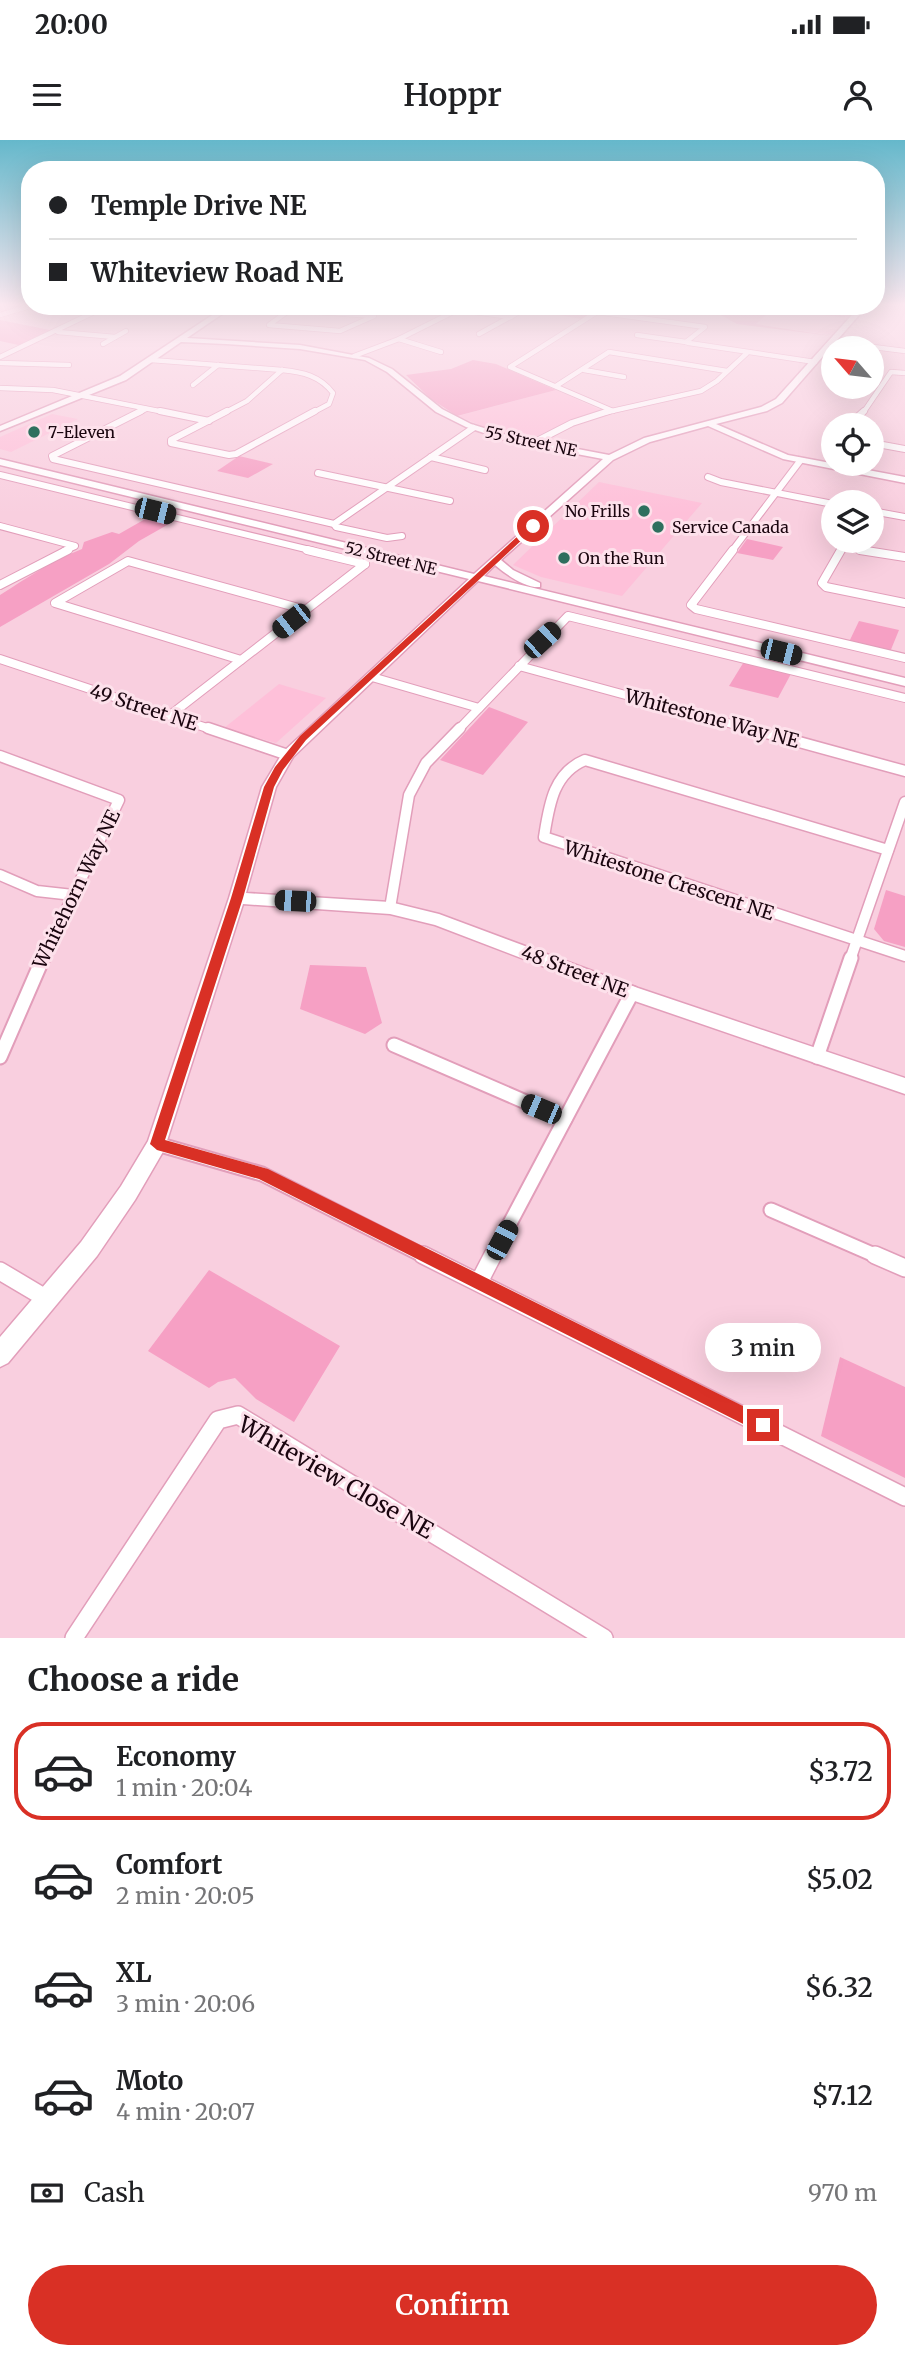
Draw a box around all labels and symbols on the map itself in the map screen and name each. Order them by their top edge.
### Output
north arrow [821,336,884,399]
street label: 55 Street NE [483,421,580,461]
place label: 7-Eleven [48,422,116,442]
marker: 7-Eleven [26,424,42,440]
car [133,496,178,526]
place label: No Frills [565,501,630,521]
marker: No Frills [636,503,652,519]
route start [517,510,549,542]
place label: Service Canada [672,517,789,537]
marker: Service Canada [650,519,666,535]
street label: 52 Street NE [343,537,440,579]
place label: On the Run [578,548,665,568]
marker: On the Run [556,550,572,566]
car [268,600,315,642]
car [520,618,565,662]
car [759,637,804,667]
street label: 49 Street NE [87,678,201,736]
street label: Whitestone Way NE [621,683,802,753]
street label: Whitehorn Way NE [27,806,125,973]
street label: Whitestone Crescent NE [560,834,777,925]
car [274,889,317,913]
street label: 48 Street NE [518,940,632,1002]
car [518,1091,565,1127]
car [483,1217,522,1263]
callout: 3 min [705,1324,821,1372]
street label: Whiteview Close NE [232,1409,439,1545]
route end [747,1409,779,1441]

